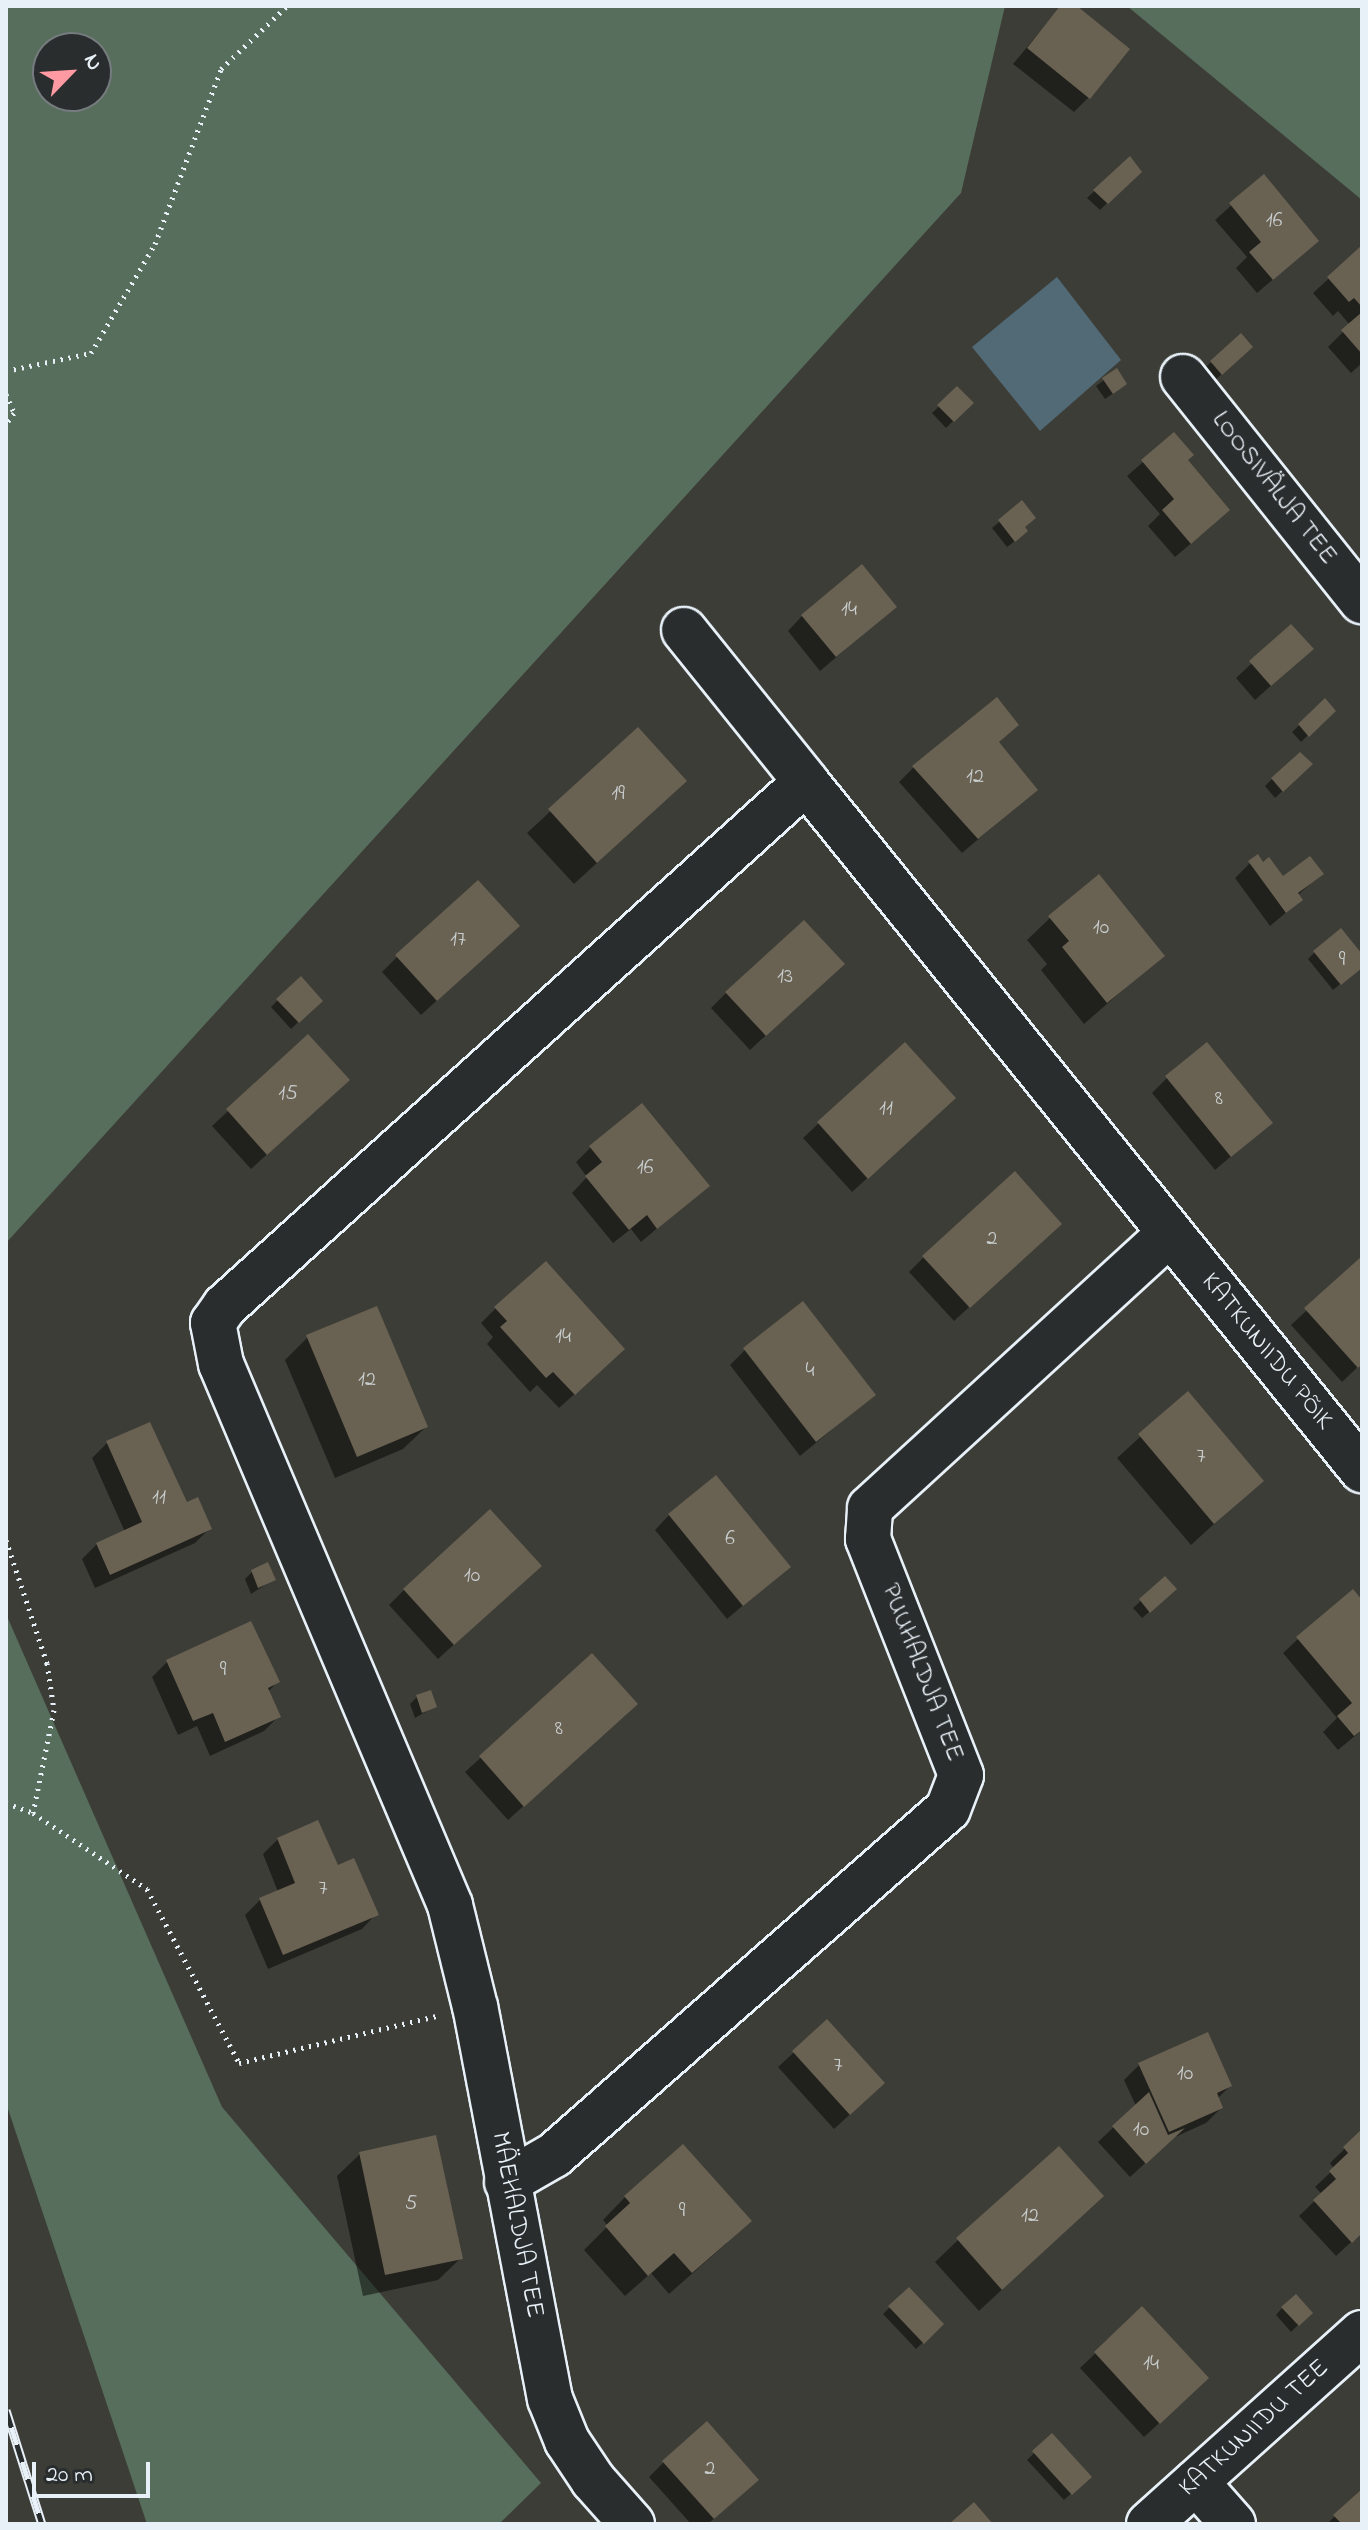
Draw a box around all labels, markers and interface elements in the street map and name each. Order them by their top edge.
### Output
north arrow [32,32,112,112]
text: N [74,49,110,76]
house number: 16 [1266,209,1282,235]
street label: LOOSIVÄLJA TEE [1203,406,1343,572]
house number: 14 [841,598,857,624]
house number: 12 [966,765,984,791]
house number: 19 [611,782,625,808]
house number: 10 [1093,916,1109,942]
house number: 17 [450,928,466,954]
house number: 9 [1339,948,1345,974]
house number: 13 [777,965,793,991]
house number: 15 [278,1082,298,1108]
house number: 8 [1215,1087,1223,1113]
house number: 11 [879,1097,893,1123]
house number: 16 [637,1156,653,1182]
house number: 2 [987,1227,997,1253]
street label: KATKUNIIDU PÕIK [1193,1267,1339,1437]
house number: 14 [555,1325,571,1351]
house number: 4 [805,1359,815,1385]
house number: 12 [358,1368,376,1394]
house number: 7 [1196,1445,1206,1471]
house number: 11 [152,1486,166,1512]
house number: 6 [725,1527,735,1553]
house number: 10 [464,1564,480,1590]
street label: PUUHALDJA TEE [873,1580,969,1766]
house number: 9 [220,1658,226,1684]
house number: 8 [555,1717,563,1743]
house number: 7 [318,1877,328,1903]
house number: 7 [833,2054,843,2080]
house number: 10 [1177,2062,1193,2088]
house number: 10 [1133,2118,1149,2144]
street label: MÄEHALDJA TEE [483,2129,549,2321]
house number: 5 [405,2192,417,2218]
house number: 9 [679,2199,685,2225]
house number: 12 [1021,2204,1039,2230]
house number: 14 [1143,2352,1159,2378]
street label: KATKUNIIDU TEE [1174,2354,1336,2504]
scale bar [36,2446,154,2496]
house number: 2 [705,2457,715,2483]
text: 20 m [46,2458,93,2493]

